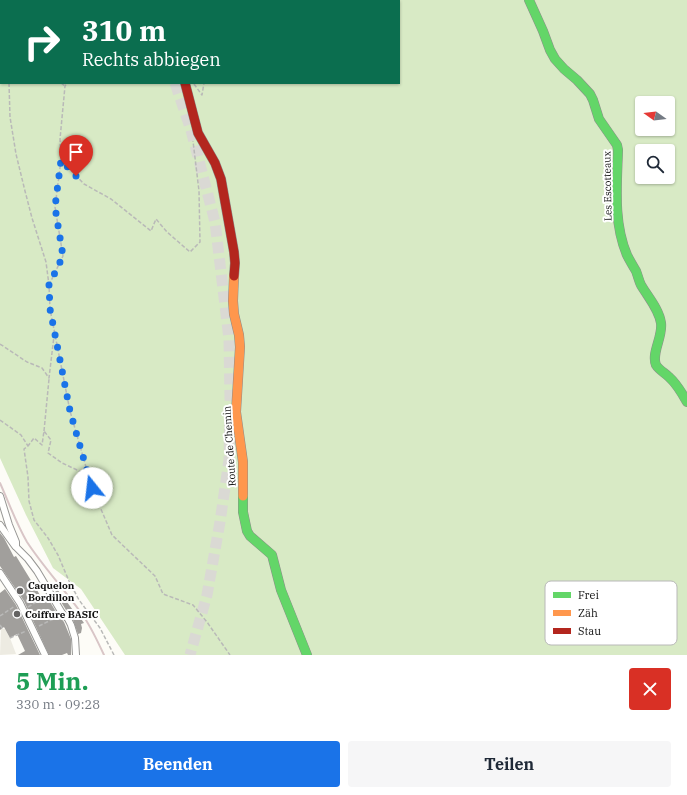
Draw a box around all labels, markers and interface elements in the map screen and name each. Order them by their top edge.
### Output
text: 310 m [82,12,166,49]
icon: right [16,16,68,68]
text: Rechts abbiegen [82,48,221,71]
north arrow [635,96,675,136]
map controls [635,96,675,184]
pin [59,135,93,176]
icon: arrive [65,141,87,163]
button: search [635,144,675,184]
street label: Les Escotteaux [600,150,615,221]
street label: Route de Chemin [220,405,239,487]
position arrow [71,467,113,509]
place label: Caquelon Bordillon [28,579,75,604]
legend [545,581,677,645]
marker: Caquelon Bordillon [15,586,25,596]
text: Frei [578,588,599,602]
text: Zäh [578,606,598,620]
place label: Coiffure BASIC [25,608,99,621]
marker: Coiffure BASIC [12,609,22,619]
text: Stau [578,624,601,638]
text: 5 Min. [16,665,88,697]
button: close [629,668,671,710]
text: 330 m · 09:28 [16,696,100,713]
button: Beenden [16,741,340,787]
button: Teilen [348,741,671,787]

